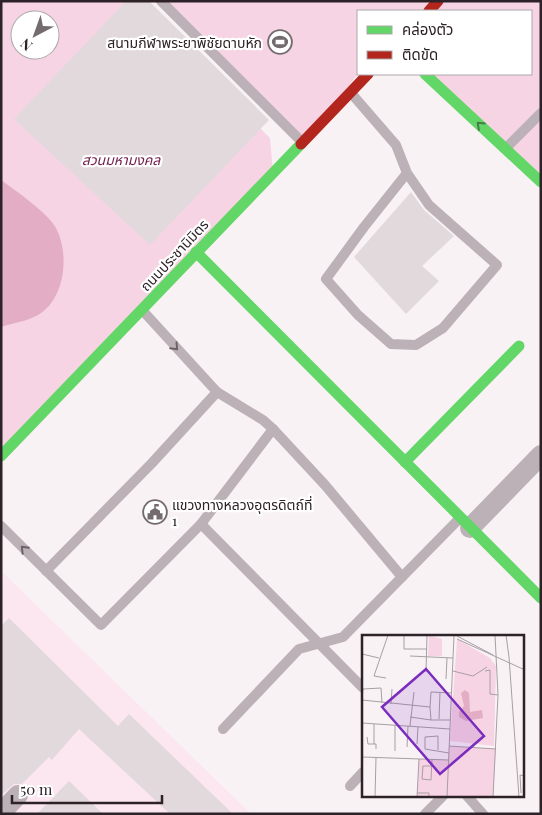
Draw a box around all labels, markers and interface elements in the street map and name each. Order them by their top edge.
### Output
north arrow [10,10,60,60]
legend [357,10,532,75]
text: คล่องตัว [402,19,453,39]
sports icon: สนามกีฬาพระยาพิชัยดาบหัก [267,29,293,55]
place label: สนามกีฬาพระยาพิชัยดาบหัก [107,33,262,52]
text: N [16,35,36,56]
text: ติดขัด [402,44,438,64]
one-way arrow [476,122,485,131]
park label: สวนมหามงคล [82,150,161,169]
street label: ถนนประชานิมิตร [136,215,212,295]
one-way arrow [169,341,178,350]
place label: แขวงทางหลวงอุตรดิตถ์ที่ 1 [172,495,312,530]
public building icon: แขวงทางหลวงอุตรดิตถ์ที่ 1 [142,499,168,525]
one-way arrow [21,546,30,555]
inset map [362,635,524,798]
scale bar [12,772,162,804]
text: 50 m [20,779,53,799]

